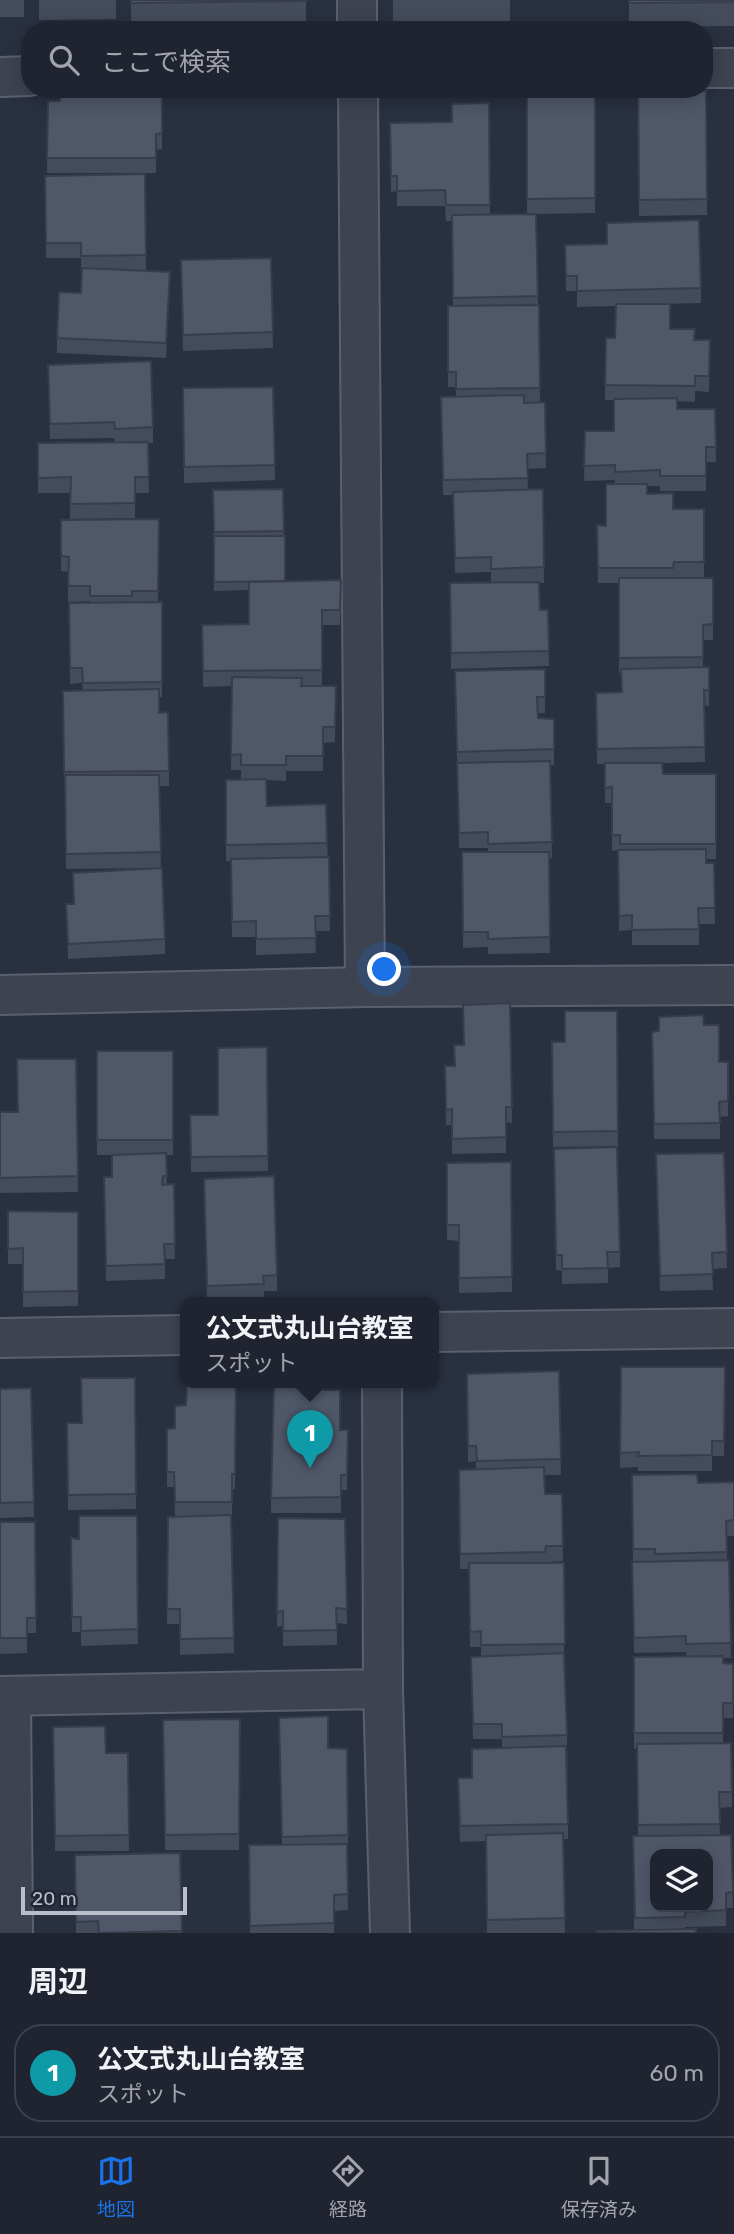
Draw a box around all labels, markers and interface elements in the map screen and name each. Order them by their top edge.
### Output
search box [21,21,713,98]
icon: search [45,41,83,79]
text: ここで検索 [101,47,231,78]
your location [367,952,401,986]
popup [180,1297,439,1388]
text: 公文式丸山台教室 [205,1313,414,1344]
text: スポット [205,1349,297,1377]
pin: 1 [287,1410,333,1468]
map controls [650,1849,713,1912]
button: layers [650,1849,713,1912]
scale bar [21,1884,187,1916]
text: 20 m [32,1887,77,1910]
text: 周辺 [28,1964,88,2000]
text: 公文式丸山台教室 [97,2044,305,2075]
text: 1 [47,2059,59,2087]
text: 60 m [649,2059,704,2087]
text: スポット [97,2080,189,2108]
tab: 地図 [97,2152,135,2221]
tab: 経路 [329,2152,367,2221]
tab: 保存済み [561,2152,637,2221]

